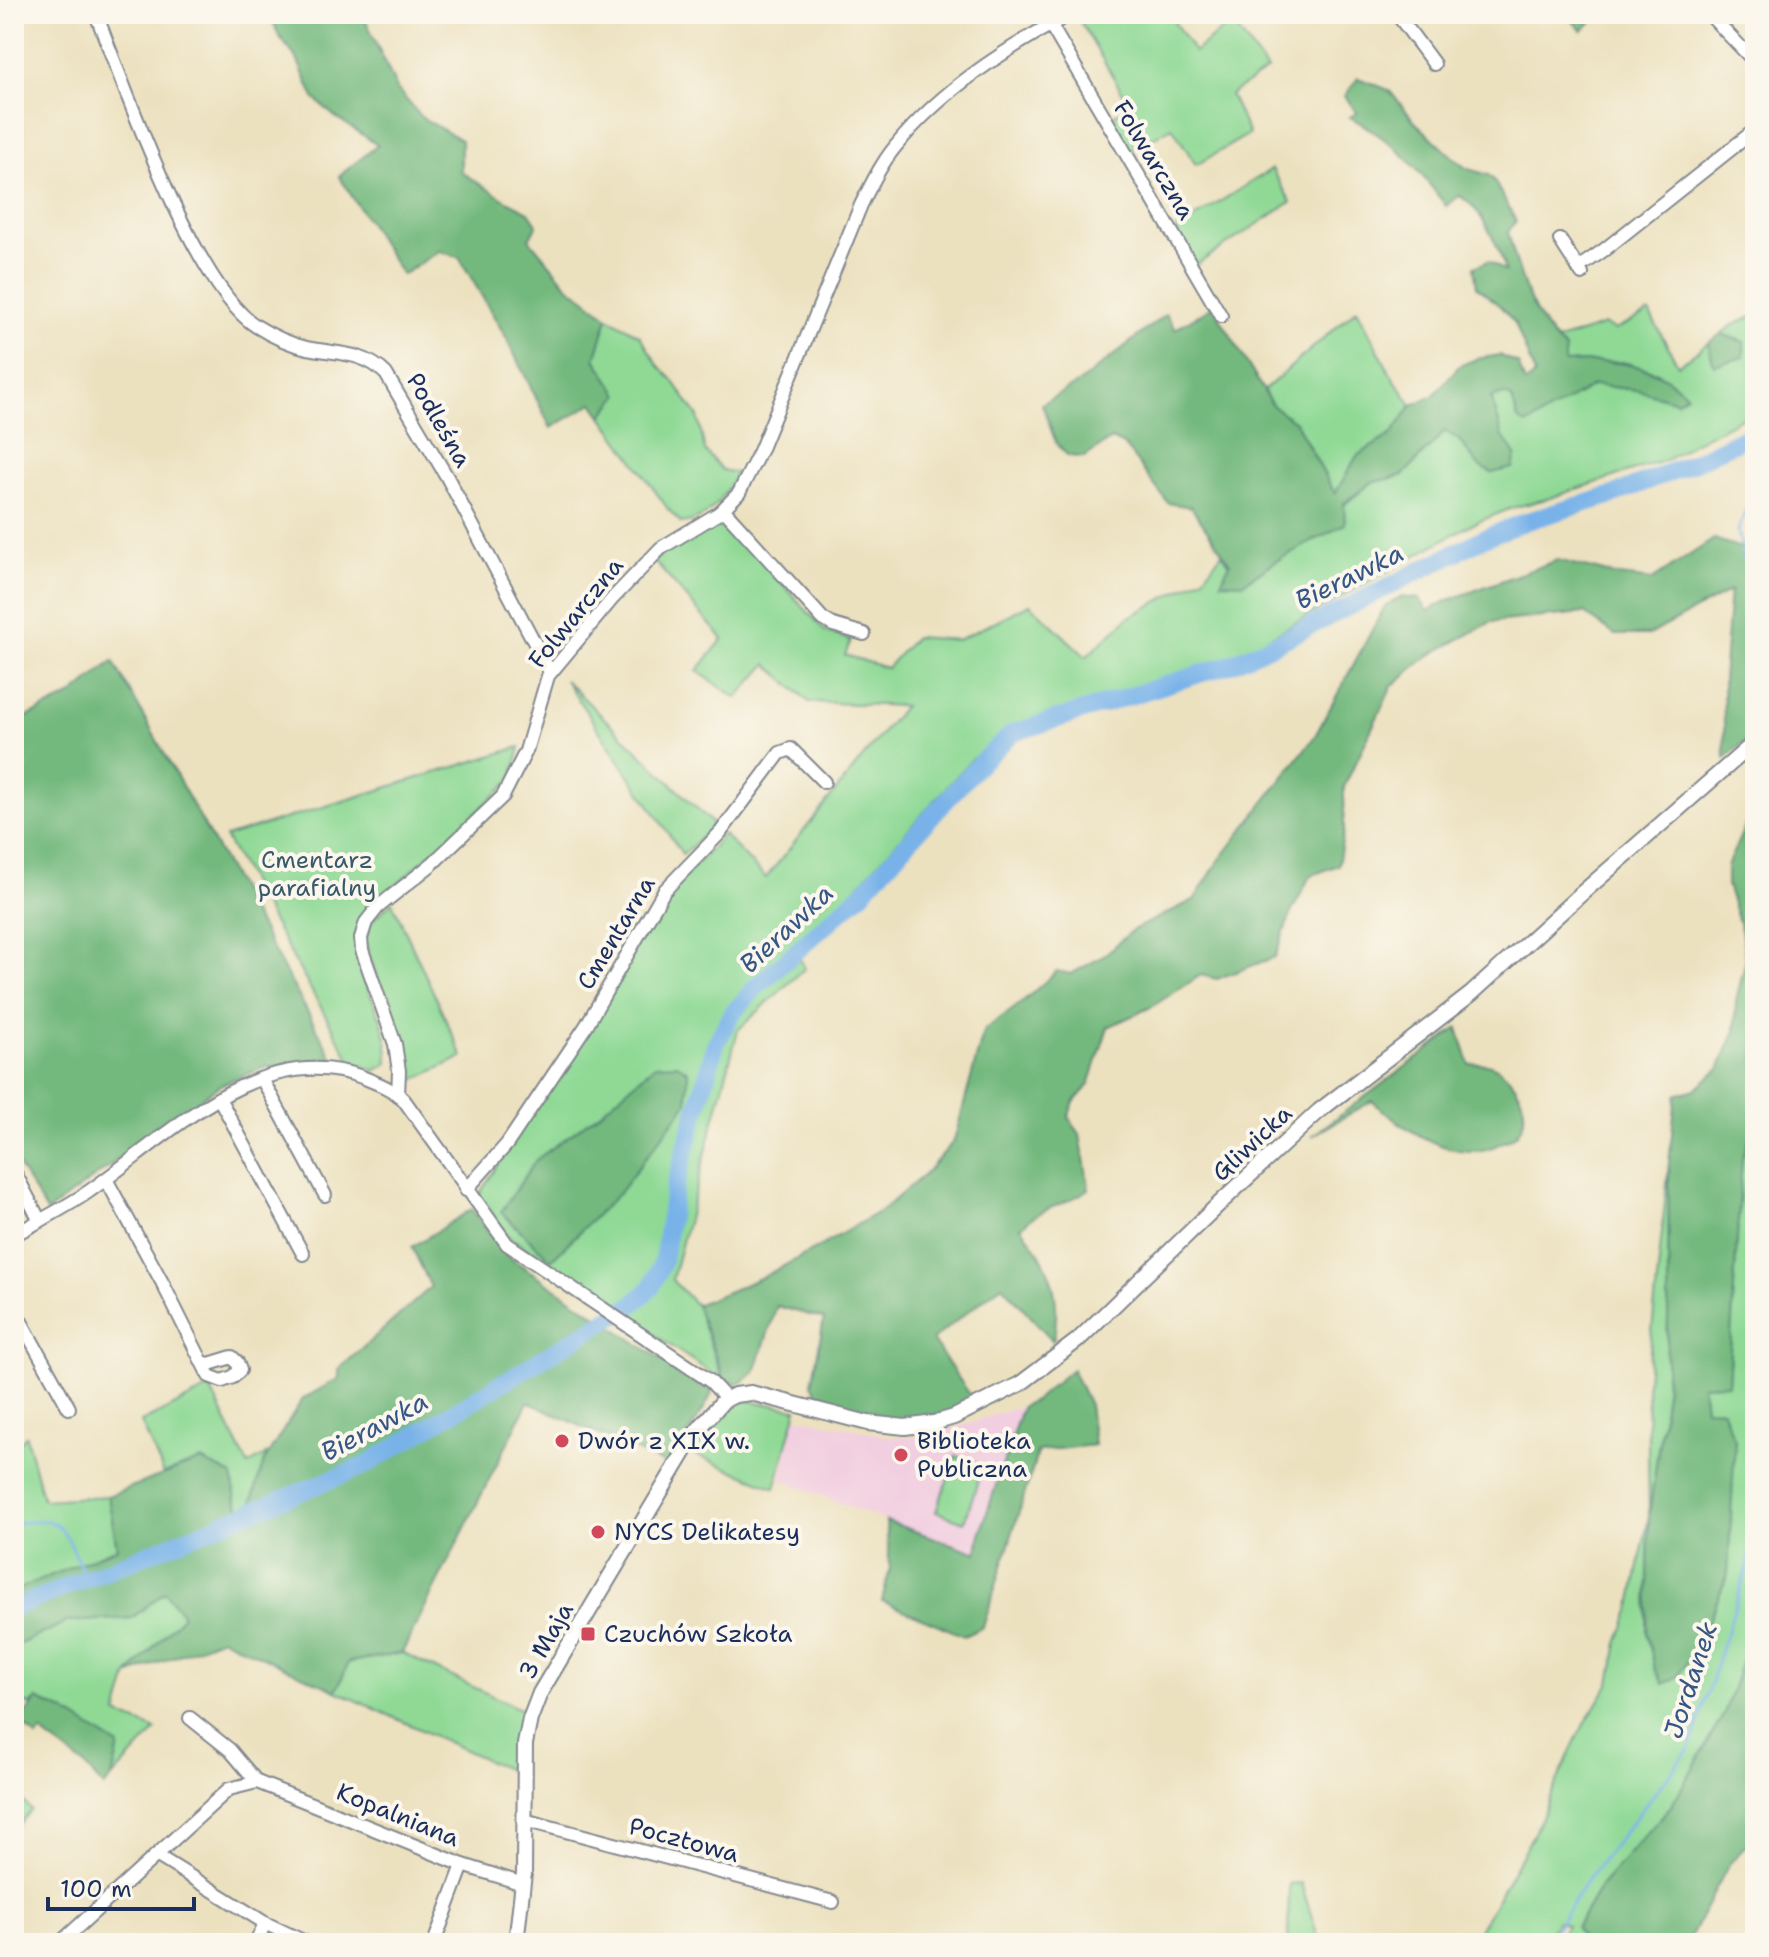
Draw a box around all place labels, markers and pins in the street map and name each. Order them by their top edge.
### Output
place label: Dwór z XIX w. [578,1425,750,1457]
place label: Biblioteka Publiczna [917,1425,1031,1485]
marker: Dwór z XIX w. [553,1432,571,1450]
marker: Biblioteka Publiczna [892,1446,910,1464]
place label: NYCS Delikatesy [614,1516,800,1548]
marker: NYCS Delikatesy [589,1523,607,1541]
place label: Czuchów Szkoła [604,1618,793,1650]
marker: Czuchów Szkoła [579,1625,597,1643]

